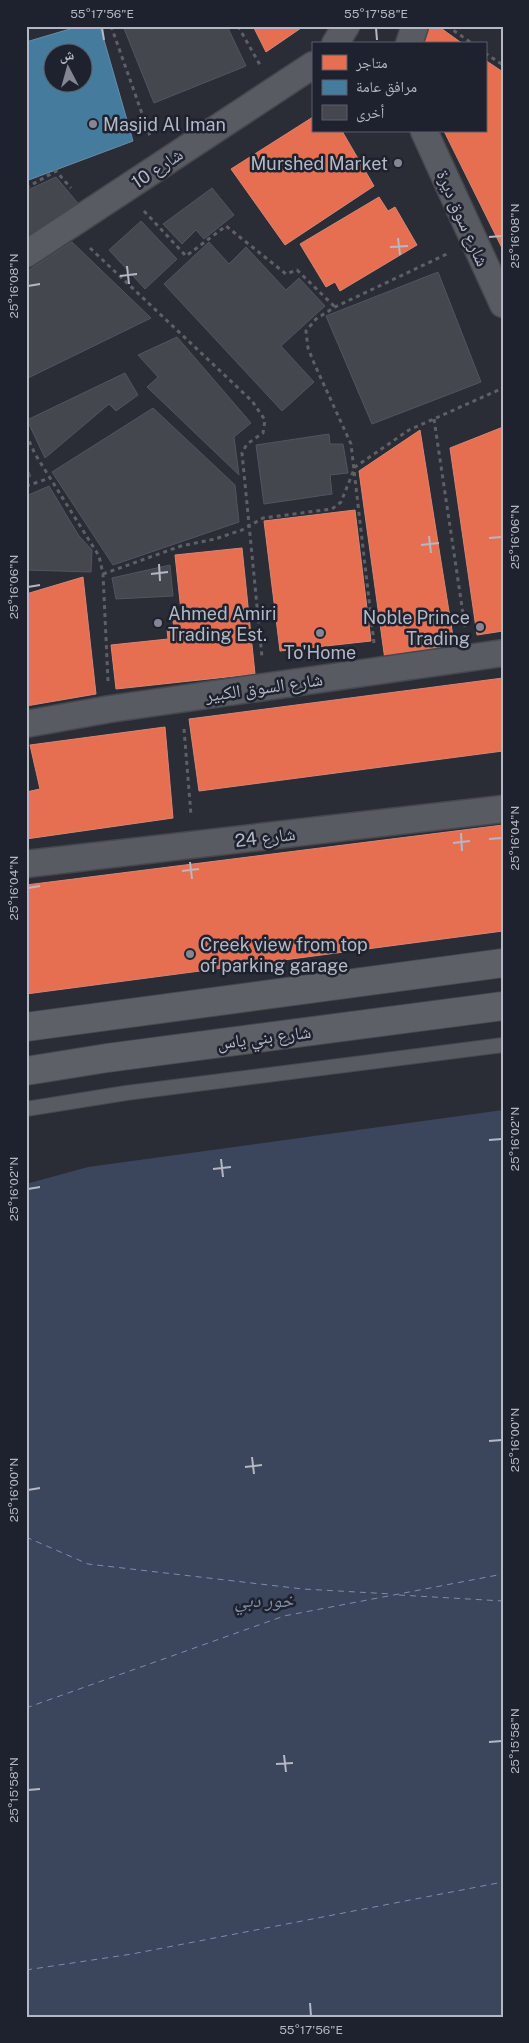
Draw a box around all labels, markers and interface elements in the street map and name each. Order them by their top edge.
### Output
text: 55°17'56"E [70,7,134,21]
text: 55°17'58"E [344,7,408,21]
north arrow [42,42,92,92]
legend [312,42,486,132]
text: ش [58,46,75,65]
text: متاجر [355,54,388,72]
text: مرافق عامة [356,78,417,97]
text: أخرى [356,104,385,123]
place label: Masjid Al Iman [103,114,226,135]
marker: Masjid Al Iman [87,118,99,130]
street label: شارع 10 [128,143,187,193]
place label: Murshed Market [250,153,388,174]
marker: Murshed Market [392,157,404,169]
street label: شارع سوق ديرة [432,167,494,270]
text: 25°16'08"N [508,204,522,268]
text: 25°16'08"N [7,254,21,318]
text: 25°16'06"N [508,505,522,569]
text: 25°16'06"N [7,555,21,619]
place label: Ahmed Amiri Trading Est. [168,603,276,645]
place label: Noble Prince Trading [363,607,470,649]
marker: Ahmed Amiri Trading Est. [152,617,164,629]
marker: Noble Prince Trading [474,621,486,633]
marker: To'Home [314,627,326,639]
place label: To'Home [284,642,356,663]
street label: شارع السوق الكبير [203,668,324,707]
text: 25°16'04"N [508,806,522,870]
street label: شارع 24 [234,823,296,852]
text: 25°16'04"N [7,856,21,920]
place label: Creek view from top of parking garage [200,934,368,976]
marker: Creek view from top of parking garage [184,948,196,960]
street label: شارع بني ياس [216,1021,313,1058]
text: 25°16'02"N [508,1107,522,1171]
text: 25°16'02"N [7,1157,21,1221]
text: 25°16'00"N [508,1408,522,1472]
text: 25°16'00"N [7,1458,21,1522]
water label: خور دبي [234,1589,294,1616]
text: 25°15'58"N [508,1708,522,1774]
text: 25°15'58"N [7,1757,21,1823]
text: 55°17'56"E [279,2023,343,2037]

